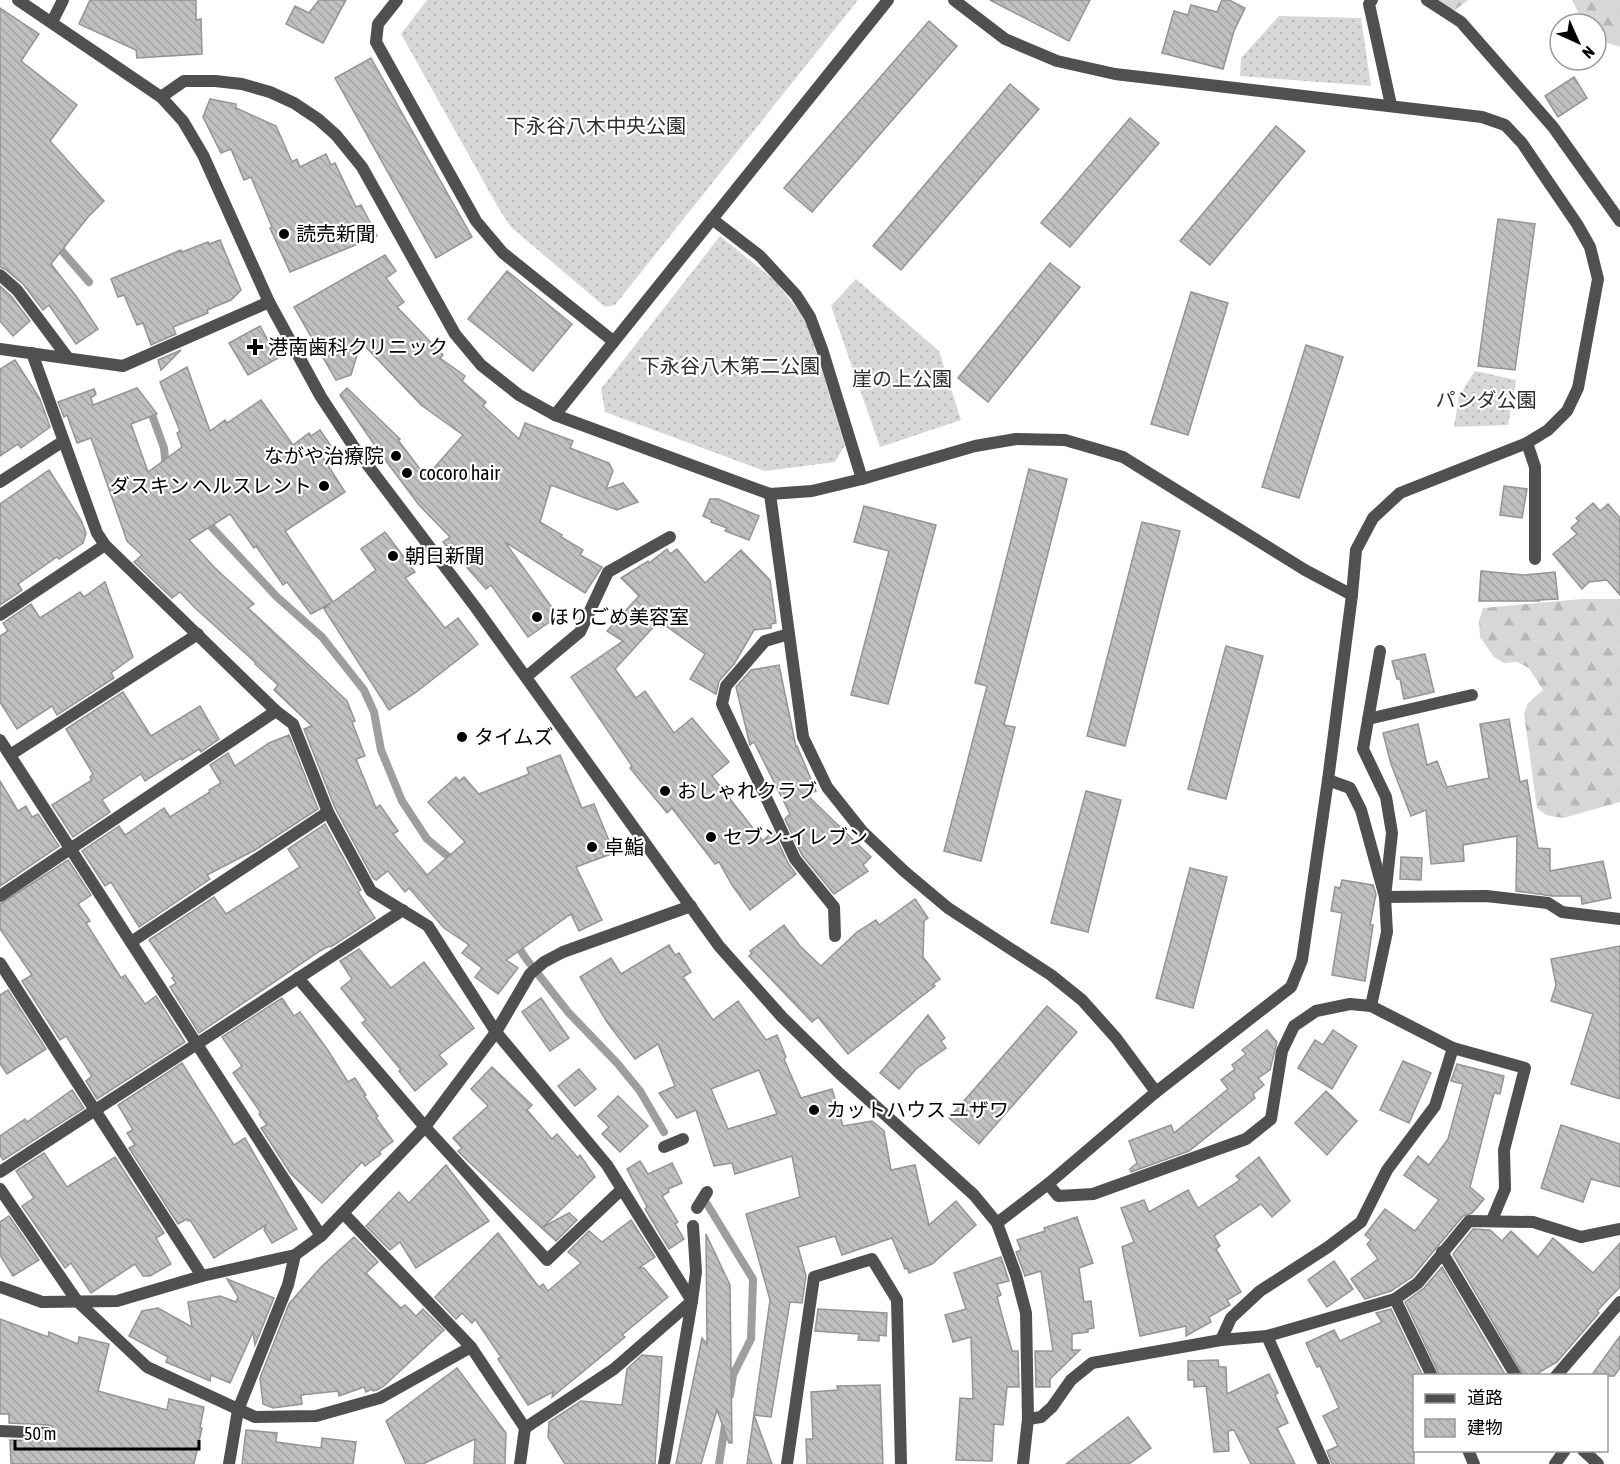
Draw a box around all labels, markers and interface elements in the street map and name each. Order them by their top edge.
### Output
north arrow [1548,12,1608,72]
text: N [1579,43,1598,62]
park label: 下永谷八木中央公園 [506,114,686,137]
place label: 読売新聞 [296,222,376,245]
marker: 読売新聞 [277,227,291,241]
place label: 港南歯科クリニック [268,335,448,358]
marker: 港南歯科クリニック [246,338,264,356]
park label: 下永谷八木第二公園 [640,354,820,377]
park label: 崖の上公園 [852,367,952,390]
park label: パンダ公園 [1436,388,1537,411]
place label: ながや治療院 [264,444,384,467]
marker: ながや治療院 [389,449,403,463]
place label: cocoro hair [419,461,501,484]
marker: cocoro hair [400,466,414,480]
place label: ダスキン ヘルスレント [110,474,312,497]
marker: ダスキン ヘルスレント [317,479,331,493]
place label: 朝日新聞 [405,544,485,567]
marker: 朝日新聞 [386,549,400,563]
place label: ほりごめ美容室 [549,605,689,628]
marker: ほりごめ美容室 [530,610,544,624]
place label: タイムズ [474,725,554,748]
marker: タイムズ [455,730,469,744]
place label: おしゃれクラブ [677,779,817,802]
marker: おしゃれクラブ [658,784,672,798]
place label: セブン-イレブン [723,825,868,848]
marker: セブン-イレブン [704,830,718,844]
place label: 卓鮨 [604,835,644,858]
marker: 卓鮨 [585,840,599,854]
place label: カットハウス ユザワ [826,1098,1009,1121]
marker: カットハウス ユザワ [807,1103,821,1117]
legend [1413,1374,1608,1452]
text: 道路 [1467,1387,1503,1408]
scale bar [15,1413,200,1451]
text: 建物 [1467,1417,1503,1438]
text: 50 m [24,1423,56,1444]

